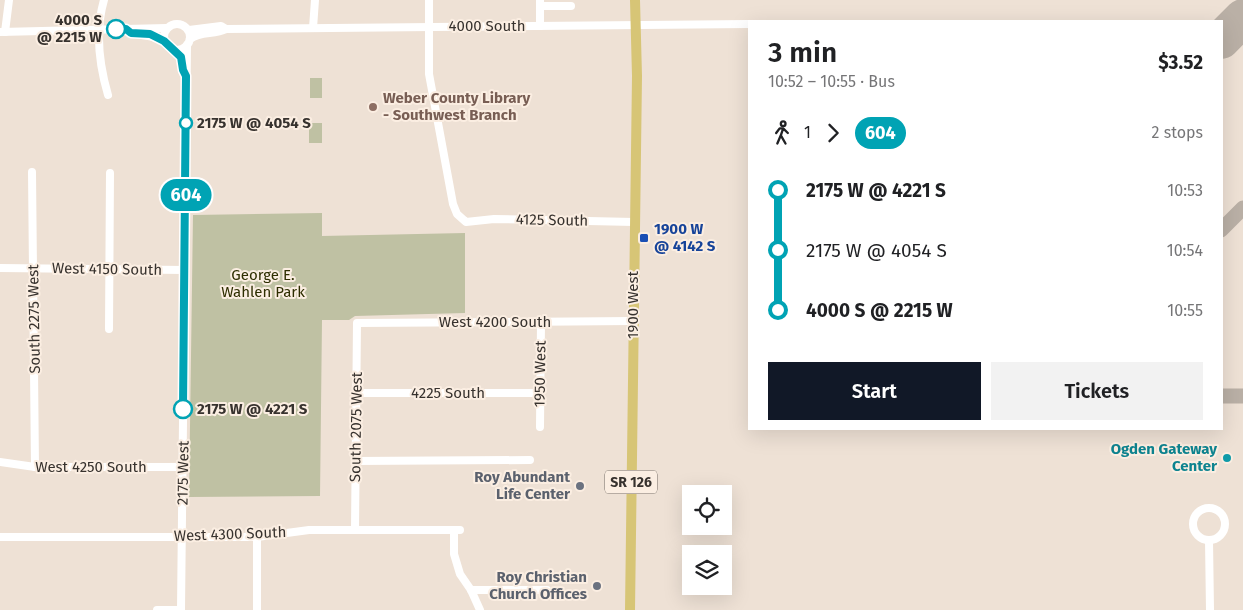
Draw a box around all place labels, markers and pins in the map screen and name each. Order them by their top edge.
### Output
place label: 4000 S @ 2215 W [37,11,102,46]
marker: 4000 S @ 2215 W [106,19,126,39]
place label: Weber County Library - Southwest Branch [383,89,531,124]
marker: Weber County Library - Southwest Branch [367,101,379,113]
place label: 2175 W @ 4054 S [197,114,311,132]
marker: 2175 W @ 4054 S [179,116,193,130]
place label: 1900 W @ 4142 S [654,220,716,255]
marker: 1900 W @ 4142 S [638,232,650,244]
marker: 2175 W @ 4221 S [173,399,193,419]
place label: 2175 W @ 4221 S [197,400,308,418]
place label: Ogden Gateway Center [1111,440,1218,475]
marker: Ogden Gateway Center [1221,452,1233,464]
place label: Roy Abundant Life Center [474,468,571,503]
marker: Roy Abundant Life Center [574,480,586,492]
place label: Roy Christian Church Offices [489,568,587,603]
marker: Roy Christian Church Offices [591,580,603,592]

